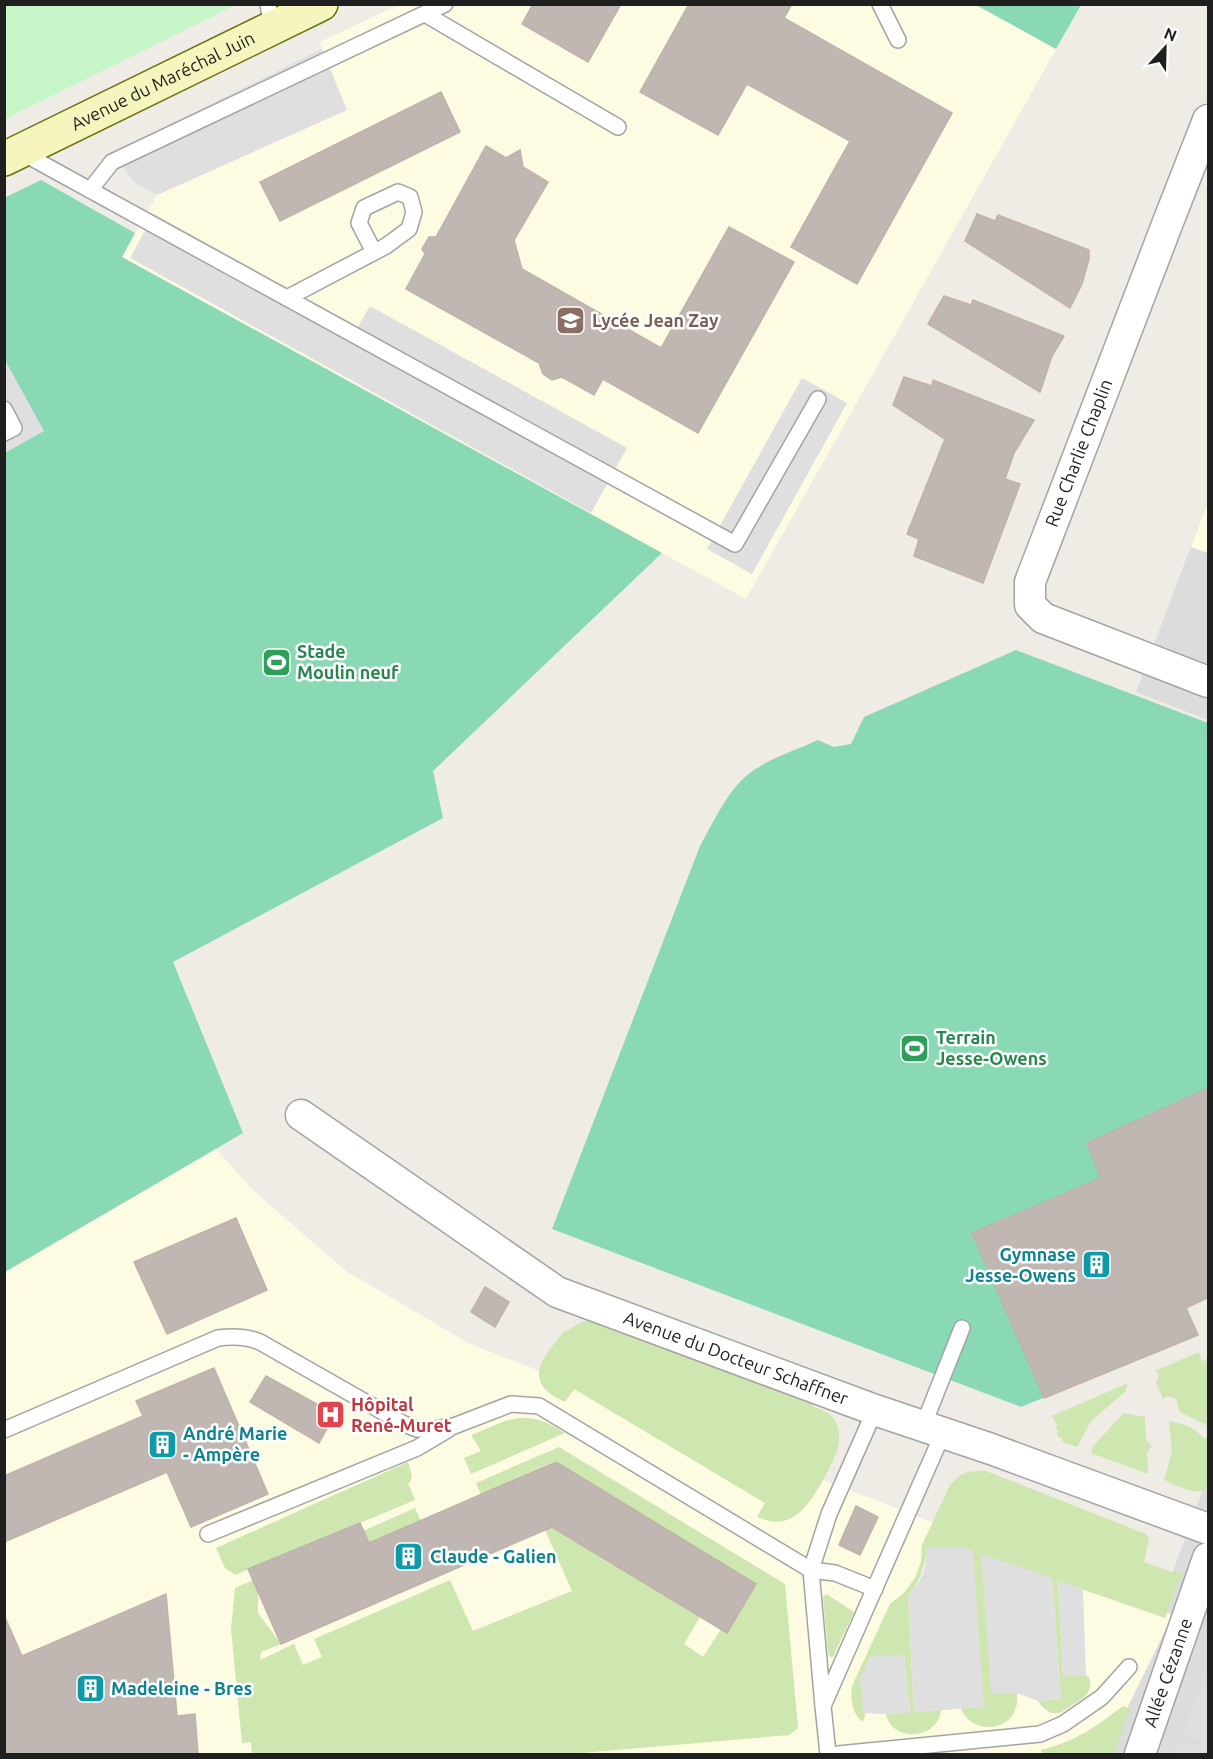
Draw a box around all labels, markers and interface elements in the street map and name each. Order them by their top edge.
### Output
north arrow [1135,18,1195,78]
text: N [1162,24,1180,45]
street label: Avenue du Maréchal Juin [67,27,258,134]
school or university icon: Lycée Jean Zay [555,305,587,337]
place label: Lycée Jean Zay [592,310,719,330]
street label: Rue Charlie Chaplin [1041,376,1115,529]
place label: Stade Moulin neuf [297,641,399,682]
sports icon: Stade Moulin neuf [260,646,292,678]
place label: Terrain Jesse-Owens [936,1027,1047,1068]
sports icon: Terrain Jesse-Owens [899,1032,931,1064]
place label: Gymnase Jesse-Owens [965,1244,1076,1285]
building icon: Gymnase Jesse-Owens [1081,1249,1113,1281]
street label: Avenue du Docteur Schaffner [621,1307,851,1408]
place label: Hôpital René-Muret [351,1394,452,1435]
hospital icon: Hôpital René-Muret [314,1399,346,1431]
place label: André Marie - Ampère [183,1423,287,1464]
building icon: André Marie - Ampère [146,1428,178,1460]
building icon: Claude - Galien [393,1541,425,1573]
place label: Claude - Galien [430,1546,557,1566]
street label: Allée Cézanne [1139,1615,1195,1730]
building icon: Madeleine - Bres [74,1673,106,1705]
place label: Madeleine - Bres [111,1678,252,1698]

